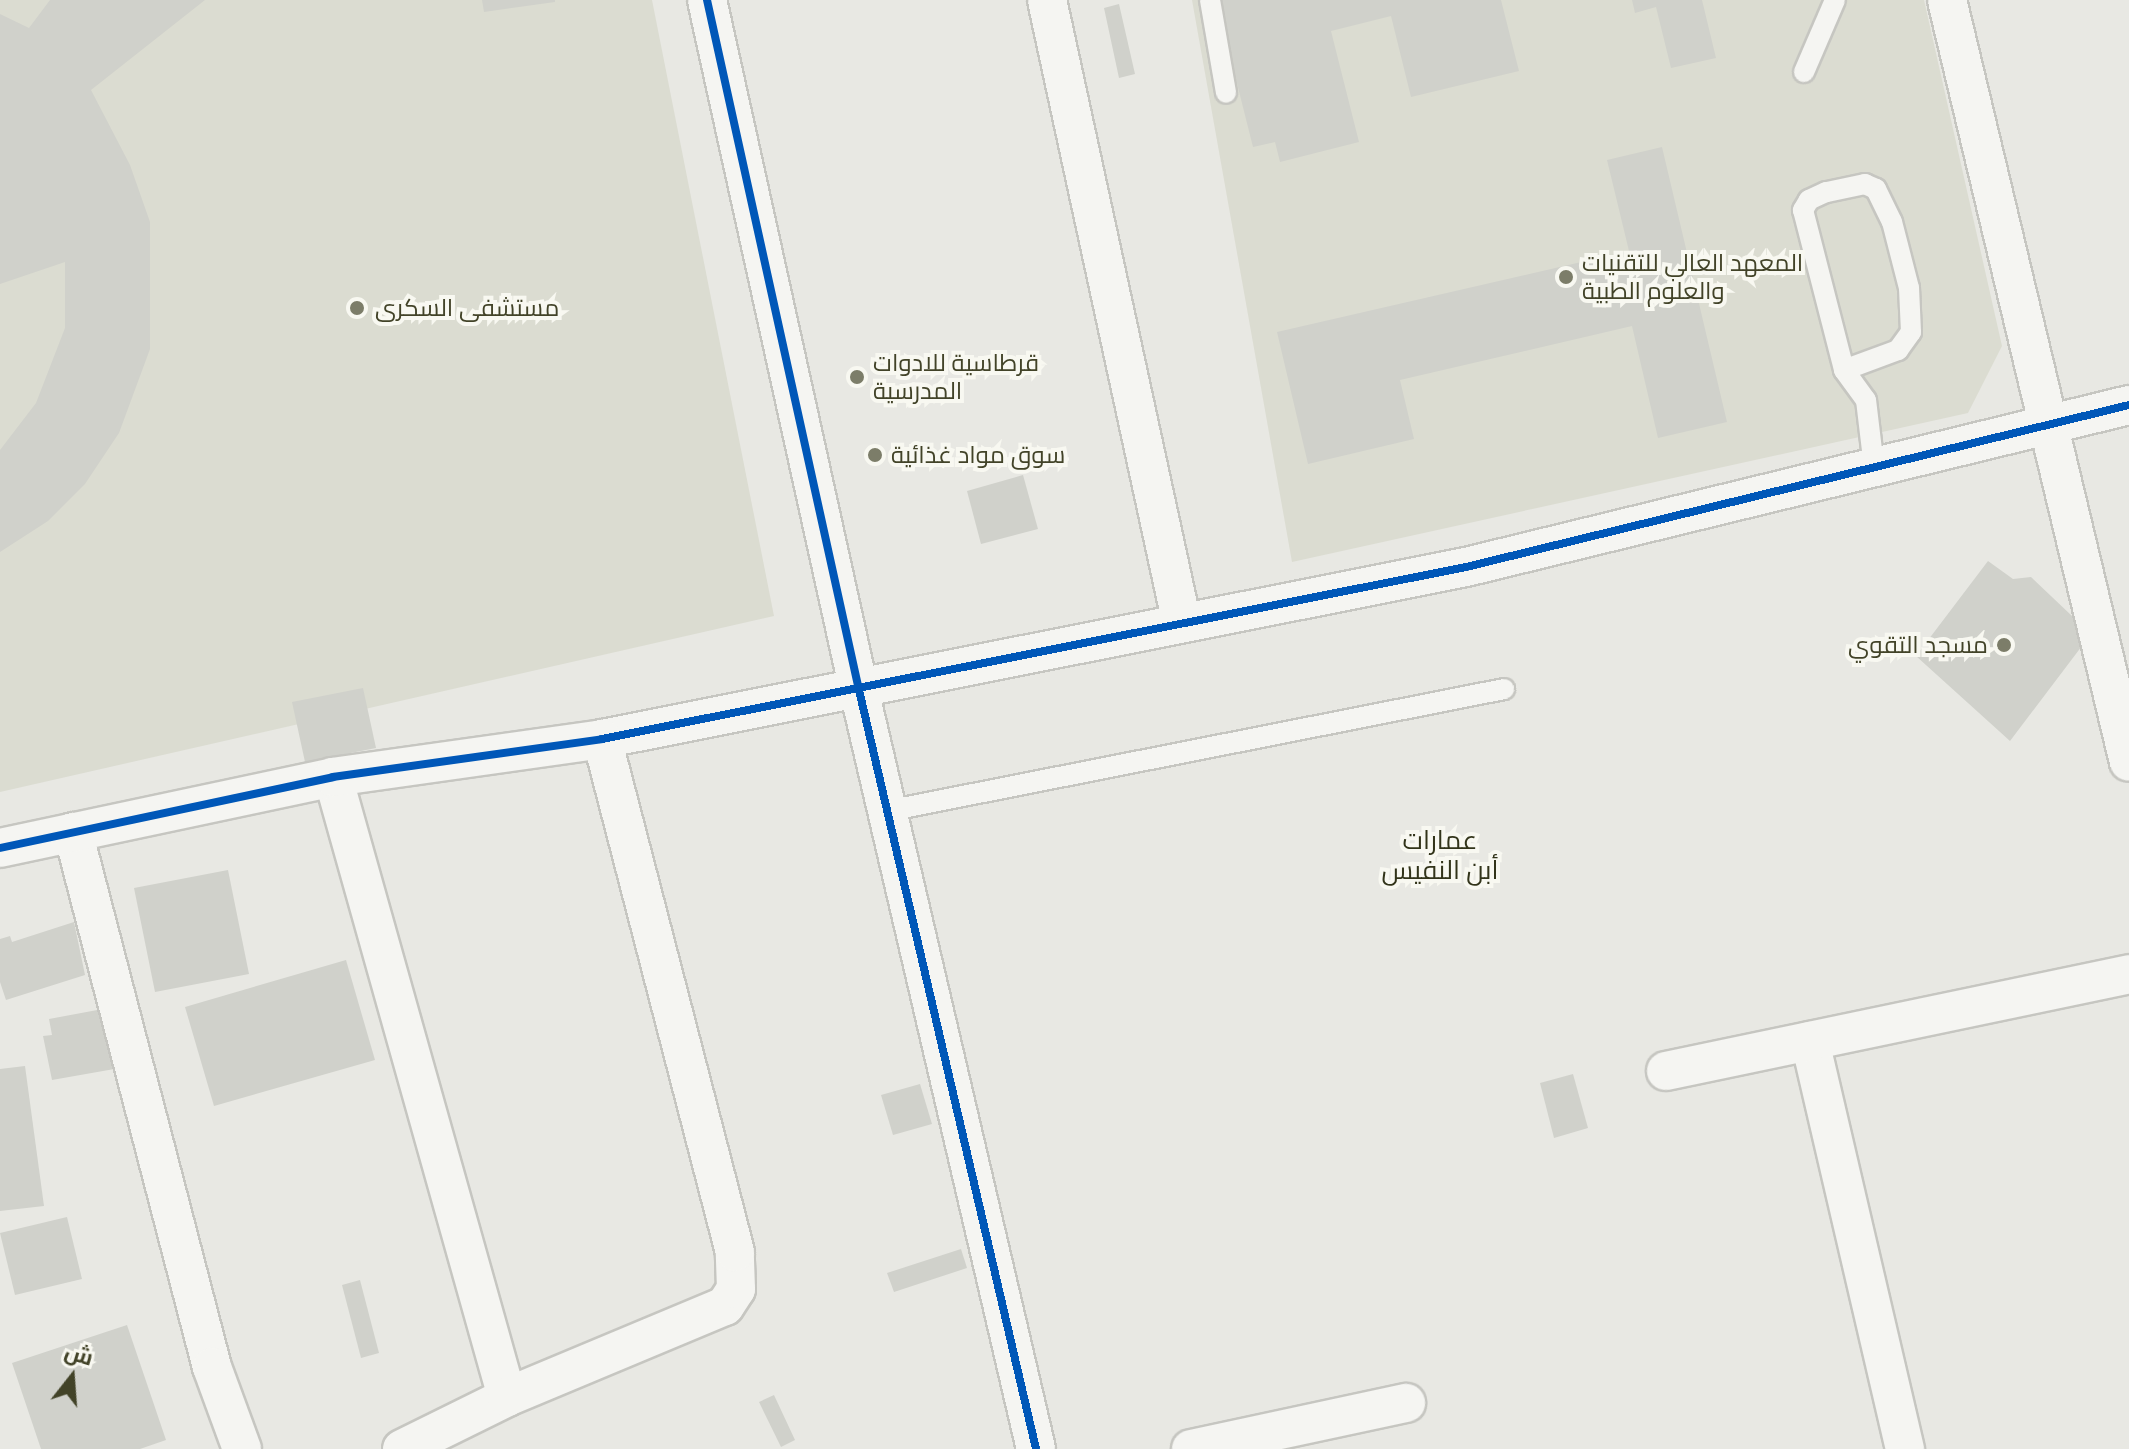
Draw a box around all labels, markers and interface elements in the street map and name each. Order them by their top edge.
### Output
place label: المعهد العالي للتقنيات والعلوم الطبية [1582,249,1803,305]
marker: المعهد العالي للتقنيات والعلوم الطبية [1557,268,1575,286]
place label: مستشفى السكرى [375,294,559,322]
marker: مستشفى السكرى [346,297,368,319]
place label: قرطاسية للادوات المدرسية [873,349,1039,405]
marker: قرطاسية للادوات المدرسية [848,368,866,386]
place label: سوق مواد غذائية [891,441,1065,469]
marker: سوق مواد غذائية [866,446,884,464]
place label: مسجد التقوي [1848,631,1988,659]
marker: مسجد التقوي [1995,636,2013,654]
district label: عمارات أبن النفيس [1382,824,1498,886]
north arrow [32,1337,112,1417]
text: ش [62,1337,96,1371]

